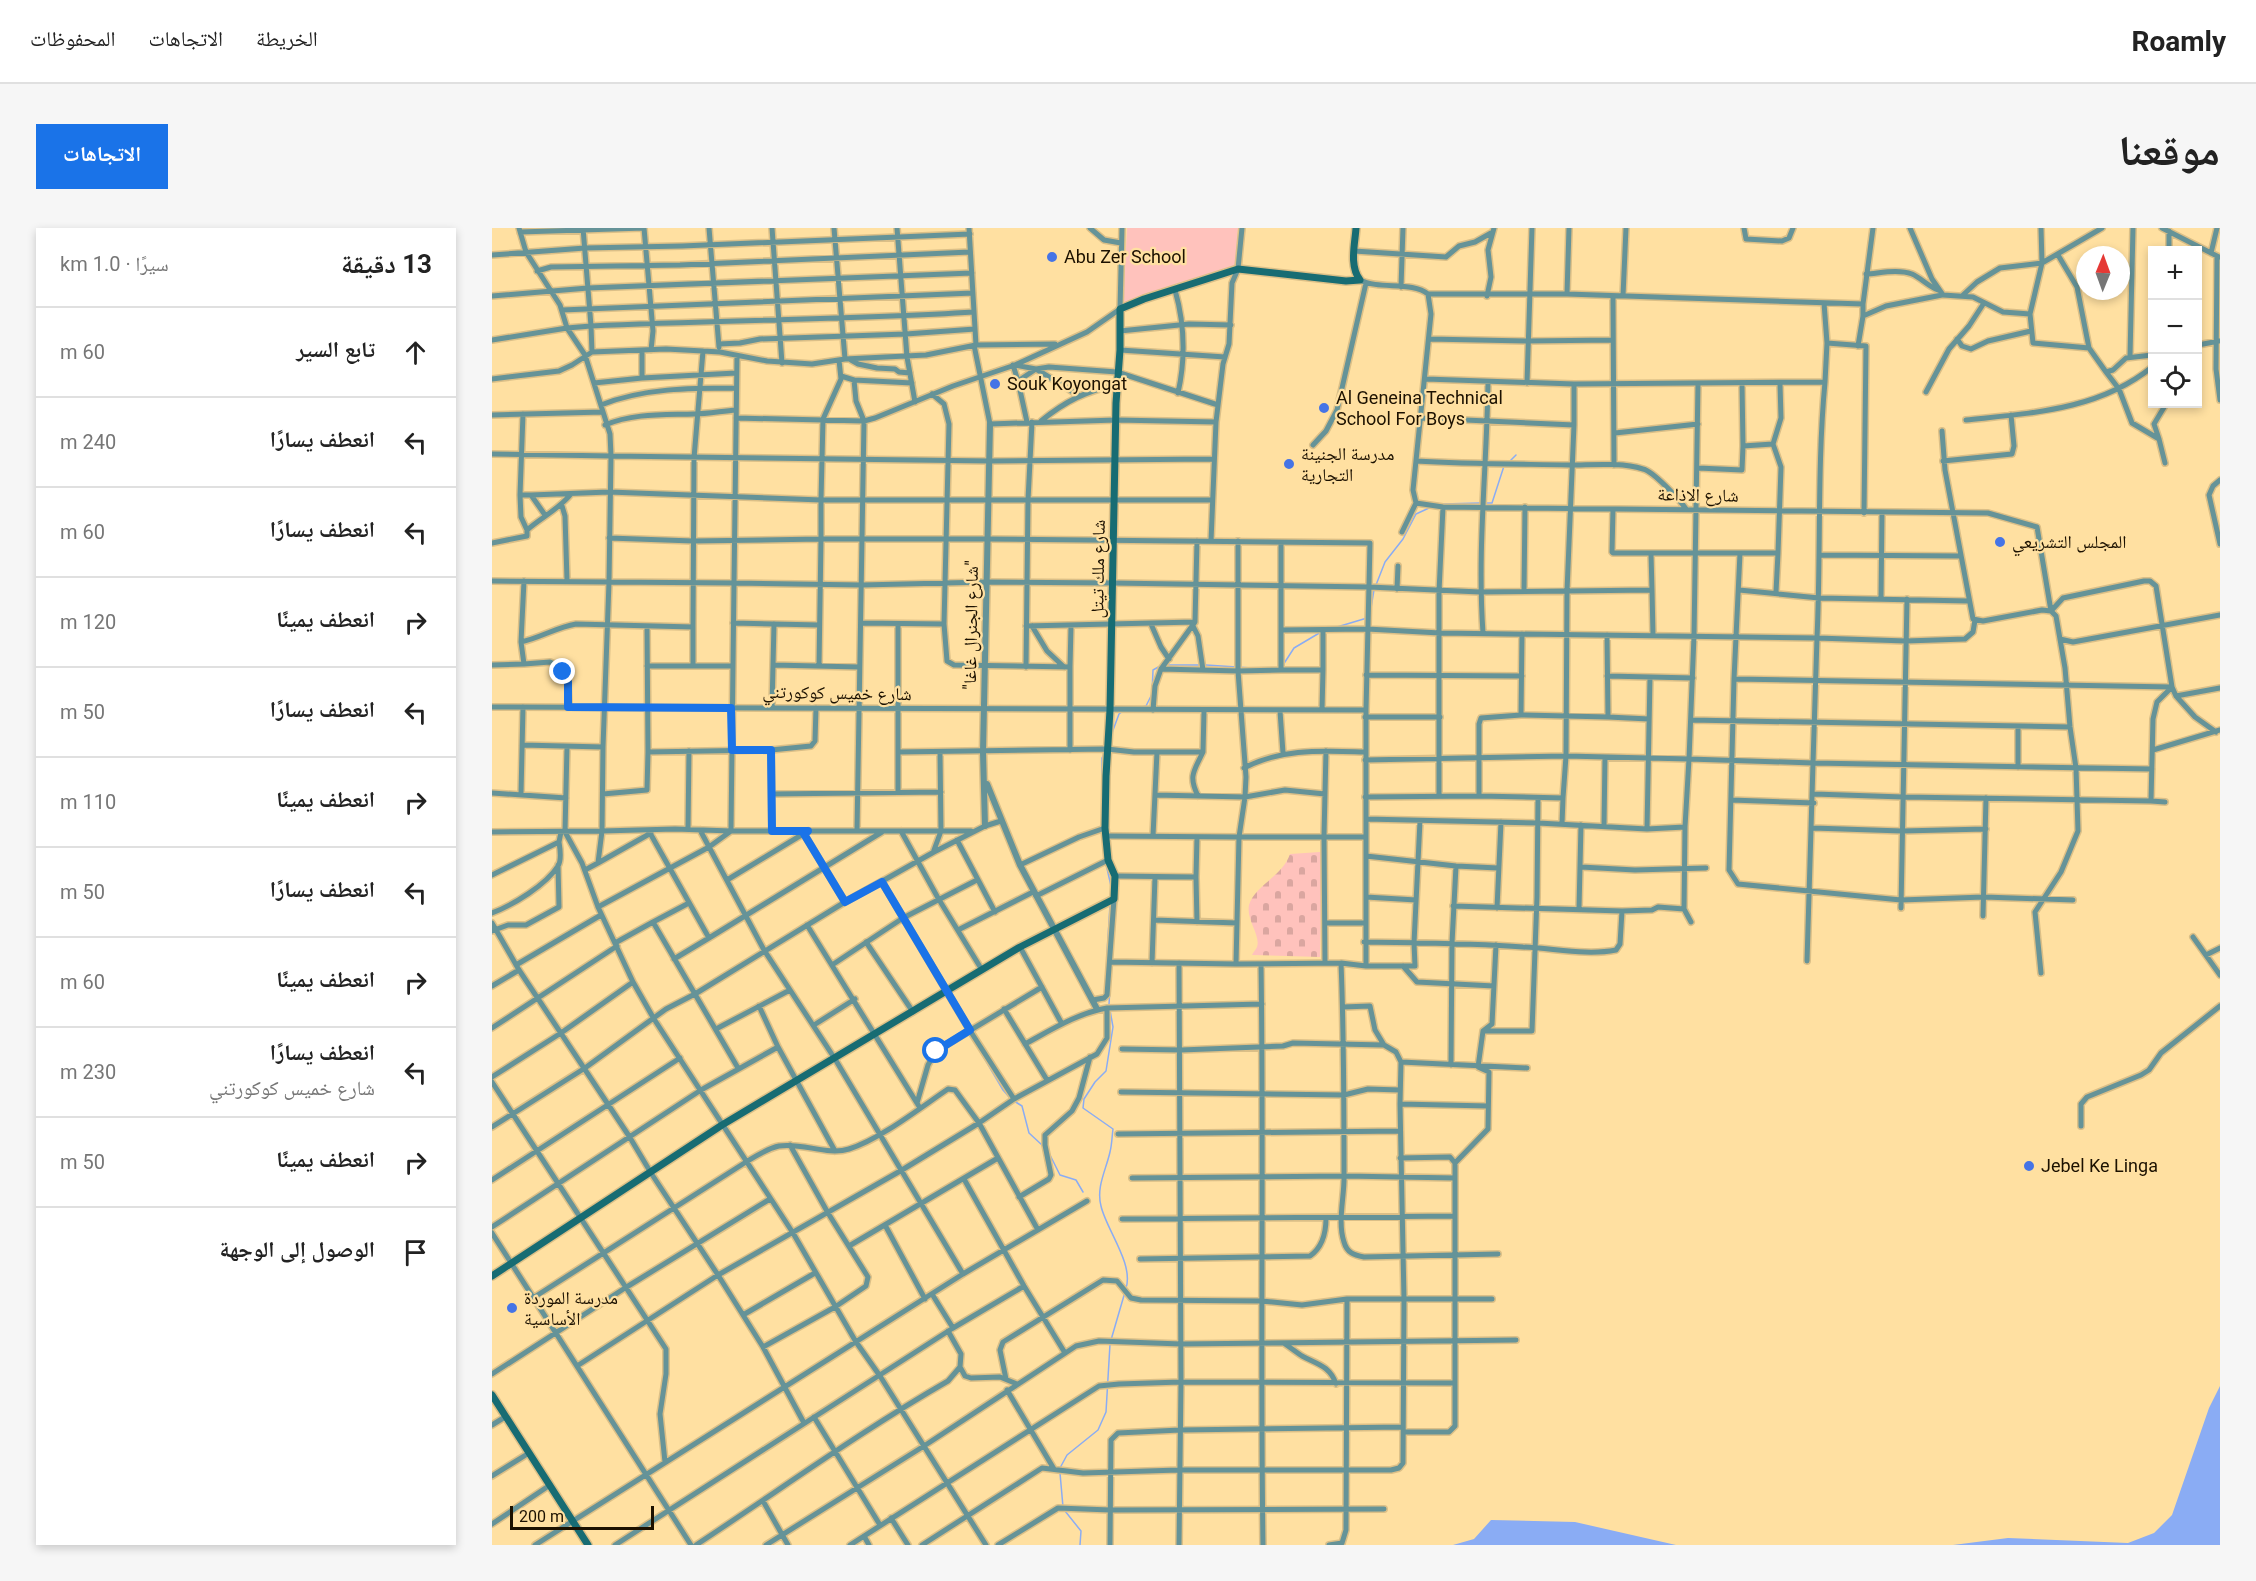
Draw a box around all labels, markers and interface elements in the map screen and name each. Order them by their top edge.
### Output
text: Roamly [2132,25,2226,58]
text: المحفوظات [30,27,115,51]
text: الاتجاهات [148,27,223,51]
text: الخريطة [256,27,318,51]
button: الاتجاهات [36,124,168,189]
text: موقعنا [2119,126,2220,175]
place label: Abu Zer School [1064,246,1186,267]
north arrow [2076,246,2130,300]
map controls [2148,246,2202,408]
button: + [2148,246,2202,300]
text: 13 دقيقة [341,249,432,279]
marker: Abu Zer School [1045,250,1059,264]
text: سيرًا · 1.0 km [60,252,169,276]
button: − [2148,300,2202,354]
icon: ahead [399,336,432,369]
text: تابع السير [296,337,375,362]
text: 60 m [60,340,105,364]
button: locate [2148,354,2202,408]
place label: Souk Koyongat [1007,373,1127,394]
marker: Souk Koyongat [988,377,1002,391]
place label: Al Geneina Technical School For Boys [1336,387,1503,429]
marker: Al Geneina Technical School For Boys [1317,401,1331,415]
icon: left [399,426,432,459]
text: انعطف يسارًا [270,427,375,452]
text: 240 m [60,430,116,454]
place label: مدرسة الجنينة التجارية [1301,443,1394,485]
marker: مدرسة الجنينة التجارية [1282,457,1296,471]
street label: شارع الاذاعة [1657,483,1739,507]
icon: left [399,516,432,549]
text: انعطف يسارًا [270,517,375,542]
street label: شارع ملك تيتل [1086,519,1110,619]
text: 60 m [60,520,105,544]
place label: المجلس التشريعي [2012,531,2126,557]
marker: المجلس التشريعي [1993,535,2007,549]
street label: "شارع الجنرال غاغا" [959,560,983,690]
icon: right [399,606,432,639]
text: انعطف يمينًا [276,607,375,632]
text: 120 m [60,610,116,634]
route end [549,658,575,684]
street label: شارع خميس كوكورتني [762,681,912,709]
icon: left [399,696,432,729]
text: انعطف يسارًا [270,697,375,722]
text: 50 m [60,700,105,724]
icon: right [399,786,432,819]
text: انعطف يمينًا [276,787,375,812]
text: 110 m [60,790,116,814]
icon: left [399,876,432,909]
text: انعطف يسارًا [270,877,375,902]
text: 50 m [60,880,105,904]
icon: right [399,966,432,999]
text: انعطف يمينًا [276,967,375,992]
text: 60 m [60,970,105,994]
route start [922,1037,948,1063]
text: انعطف يسارًا [270,1040,375,1065]
icon: left [399,1056,432,1089]
text: 230 m [60,1060,116,1084]
text: شارع خميس كوكورتني [209,1076,375,1100]
icon: right [399,1146,432,1179]
text: انعطف يمينًا [276,1147,375,1172]
text: 50 m [60,1150,105,1174]
place label: Jebel Ke Linga [2041,1155,2158,1176]
marker: Jebel Ke Linga [2022,1159,2036,1173]
icon: arrive [399,1236,432,1269]
text: الوصول إلى الوجهة [219,1237,375,1262]
place label: مدرسة الموردة الأساسية [524,1287,618,1329]
marker: مدرسة الموردة الأساسية [505,1301,519,1315]
scale bar [510,1503,654,1530]
text: 200 m [519,1507,564,1526]

